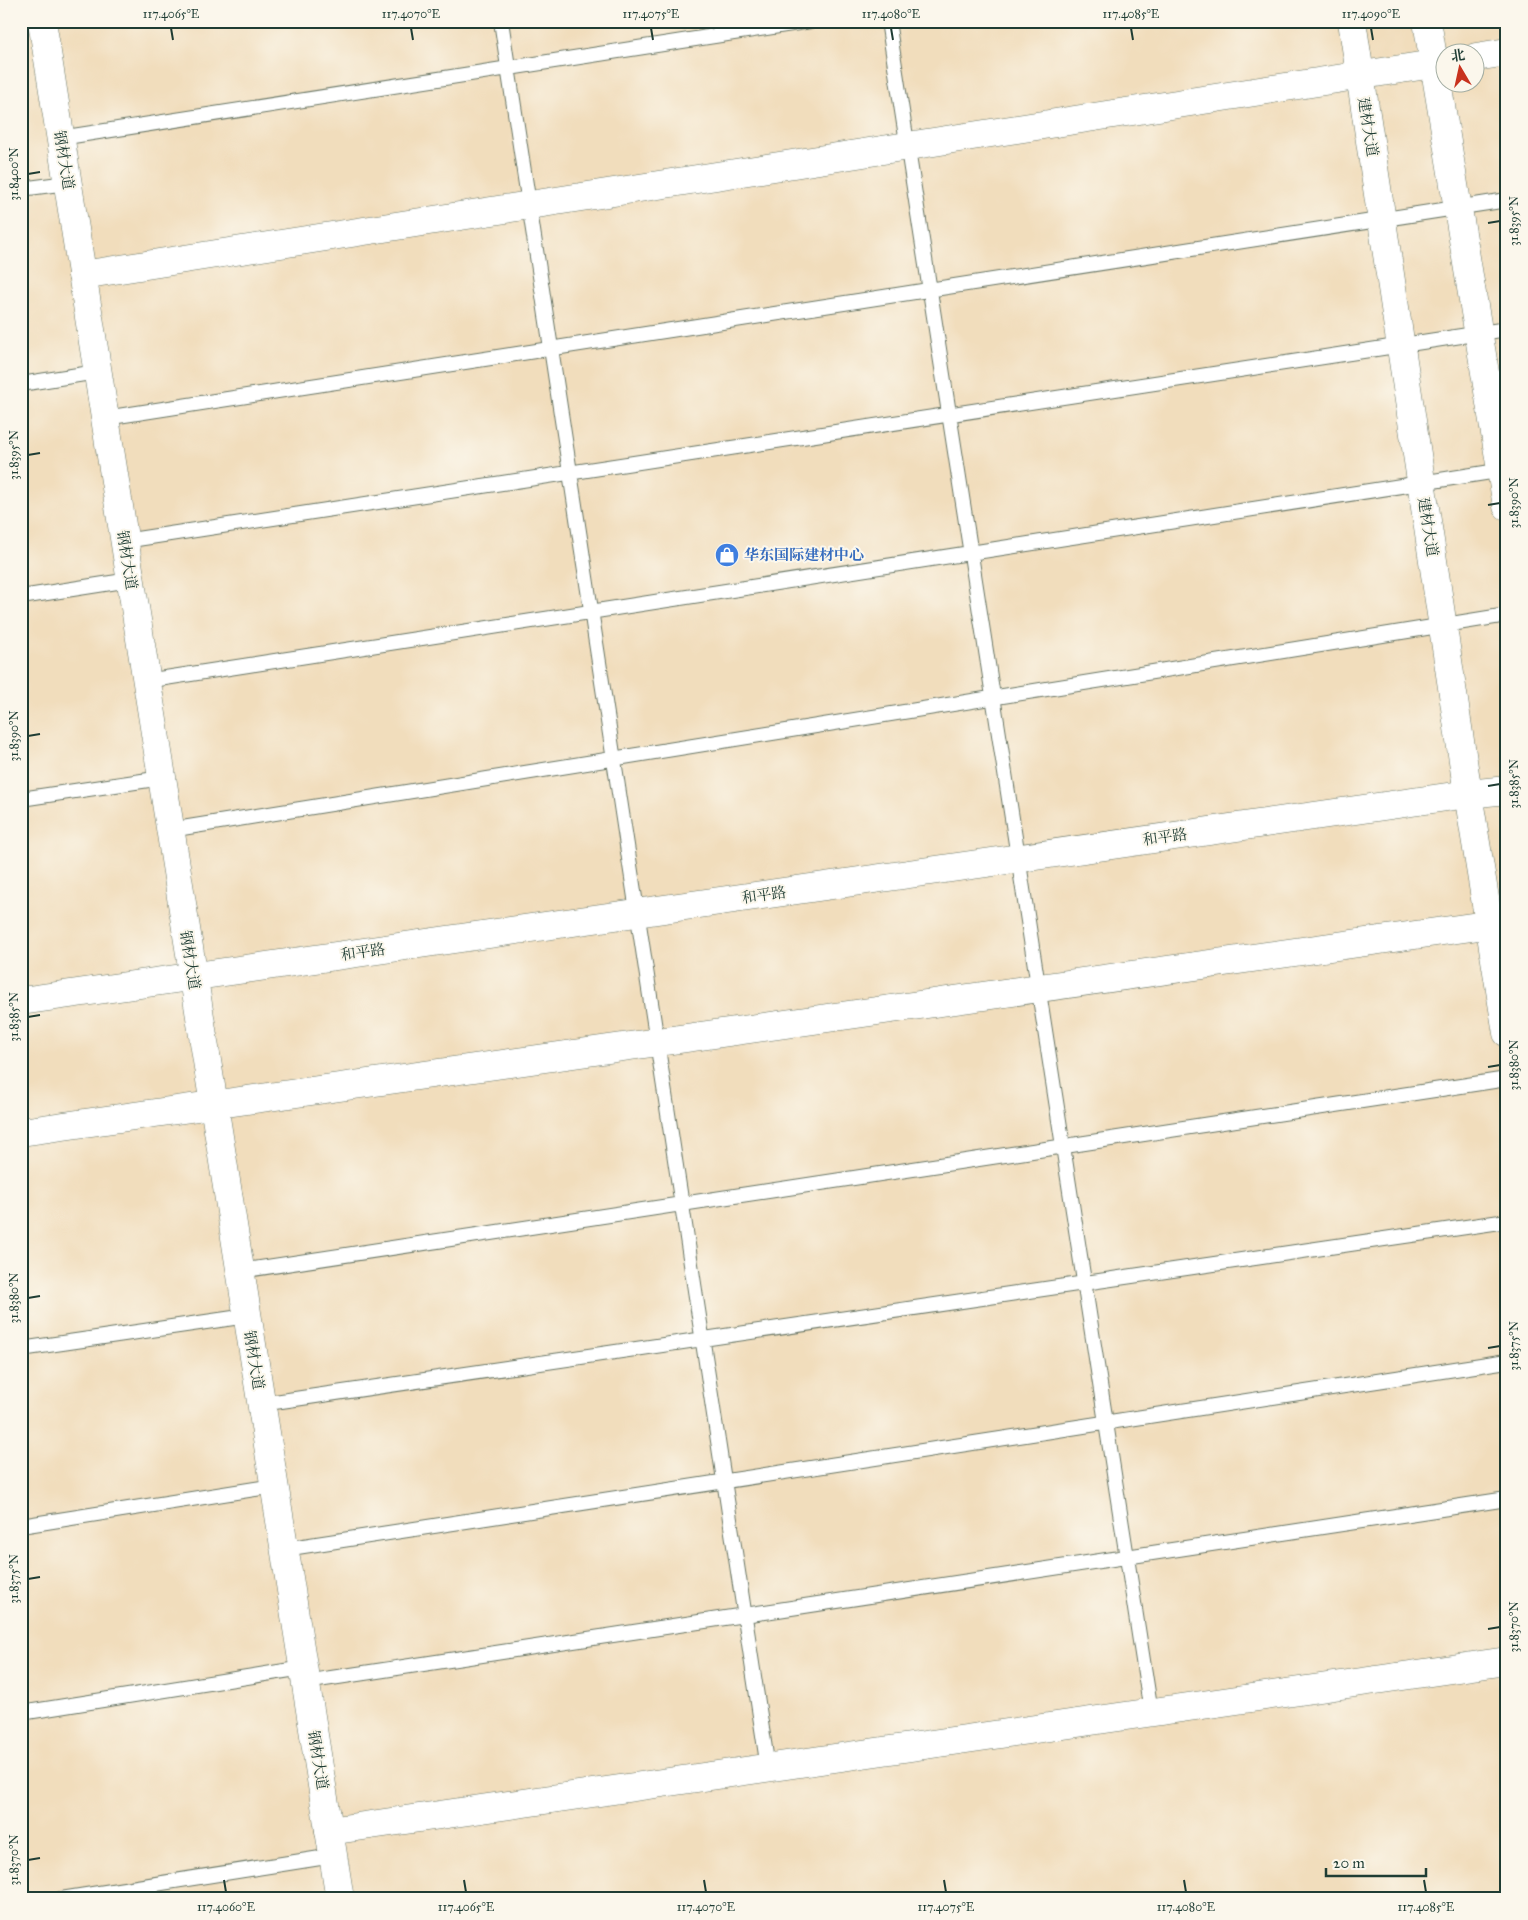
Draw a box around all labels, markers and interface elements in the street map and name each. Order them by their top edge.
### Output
text: 117.4065°E [143,7,200,21]
text: 117.4070°E [382,7,441,21]
text: 117.4075°E [623,7,680,21]
text: 117.4080°E [862,7,921,21]
text: 117.4085°E [1103,7,1160,21]
text: 117.4090°E [1342,7,1401,21]
north arrow [1436,42,1486,92]
text: 北 [1450,46,1466,65]
street label: 建材大道 [1354,96,1382,158]
street label: 钢材大道 [50,129,78,191]
text: 31.8400°N [7,147,21,201]
text: 31.8395°N [1507,196,1521,246]
text: 31.8395°N [7,430,21,480]
text: 31.8390°N [1507,477,1521,529]
street label: 建材大道 [1414,496,1442,558]
street label: 钢材大道 [113,529,141,591]
shop icon: 华东国际建材中心 [714,542,740,568]
place label: 华东国际建材中心 [744,546,864,564]
text: 31.8390°N [7,710,21,762]
text: 31.8385°N [1507,759,1521,809]
street label: 和平路 [1141,825,1189,849]
street label: 和平路 [740,883,788,907]
street label: 钢材大道 [176,929,204,991]
street label: 和平路 [339,940,387,964]
text: 31.8385°N [7,992,21,1042]
text: 31.8380°N [1507,1039,1521,1091]
text: 31.8380°N [7,1272,21,1324]
text: 31.8375°N [1507,1321,1521,1371]
street label: 钢材大道 [240,1329,268,1391]
text: 31.8375°N [7,1554,21,1604]
text: 31.8370°N [1507,1601,1521,1653]
street label: 钢材大道 [304,1729,332,1791]
text: 31.8370°N [7,1834,21,1886]
scale bar [1326,1845,1426,1877]
text: 20 m [1333,1854,1365,1872]
text: 117.4060°E [197,1900,255,1914]
text: 117.4065°E [438,1900,495,1914]
text: 117.4070°E [677,1900,736,1914]
text: 117.4075°E [918,1900,975,1914]
text: 117.4080°E [1157,1900,1216,1914]
text: 117.4085°E [1398,1900,1455,1914]

